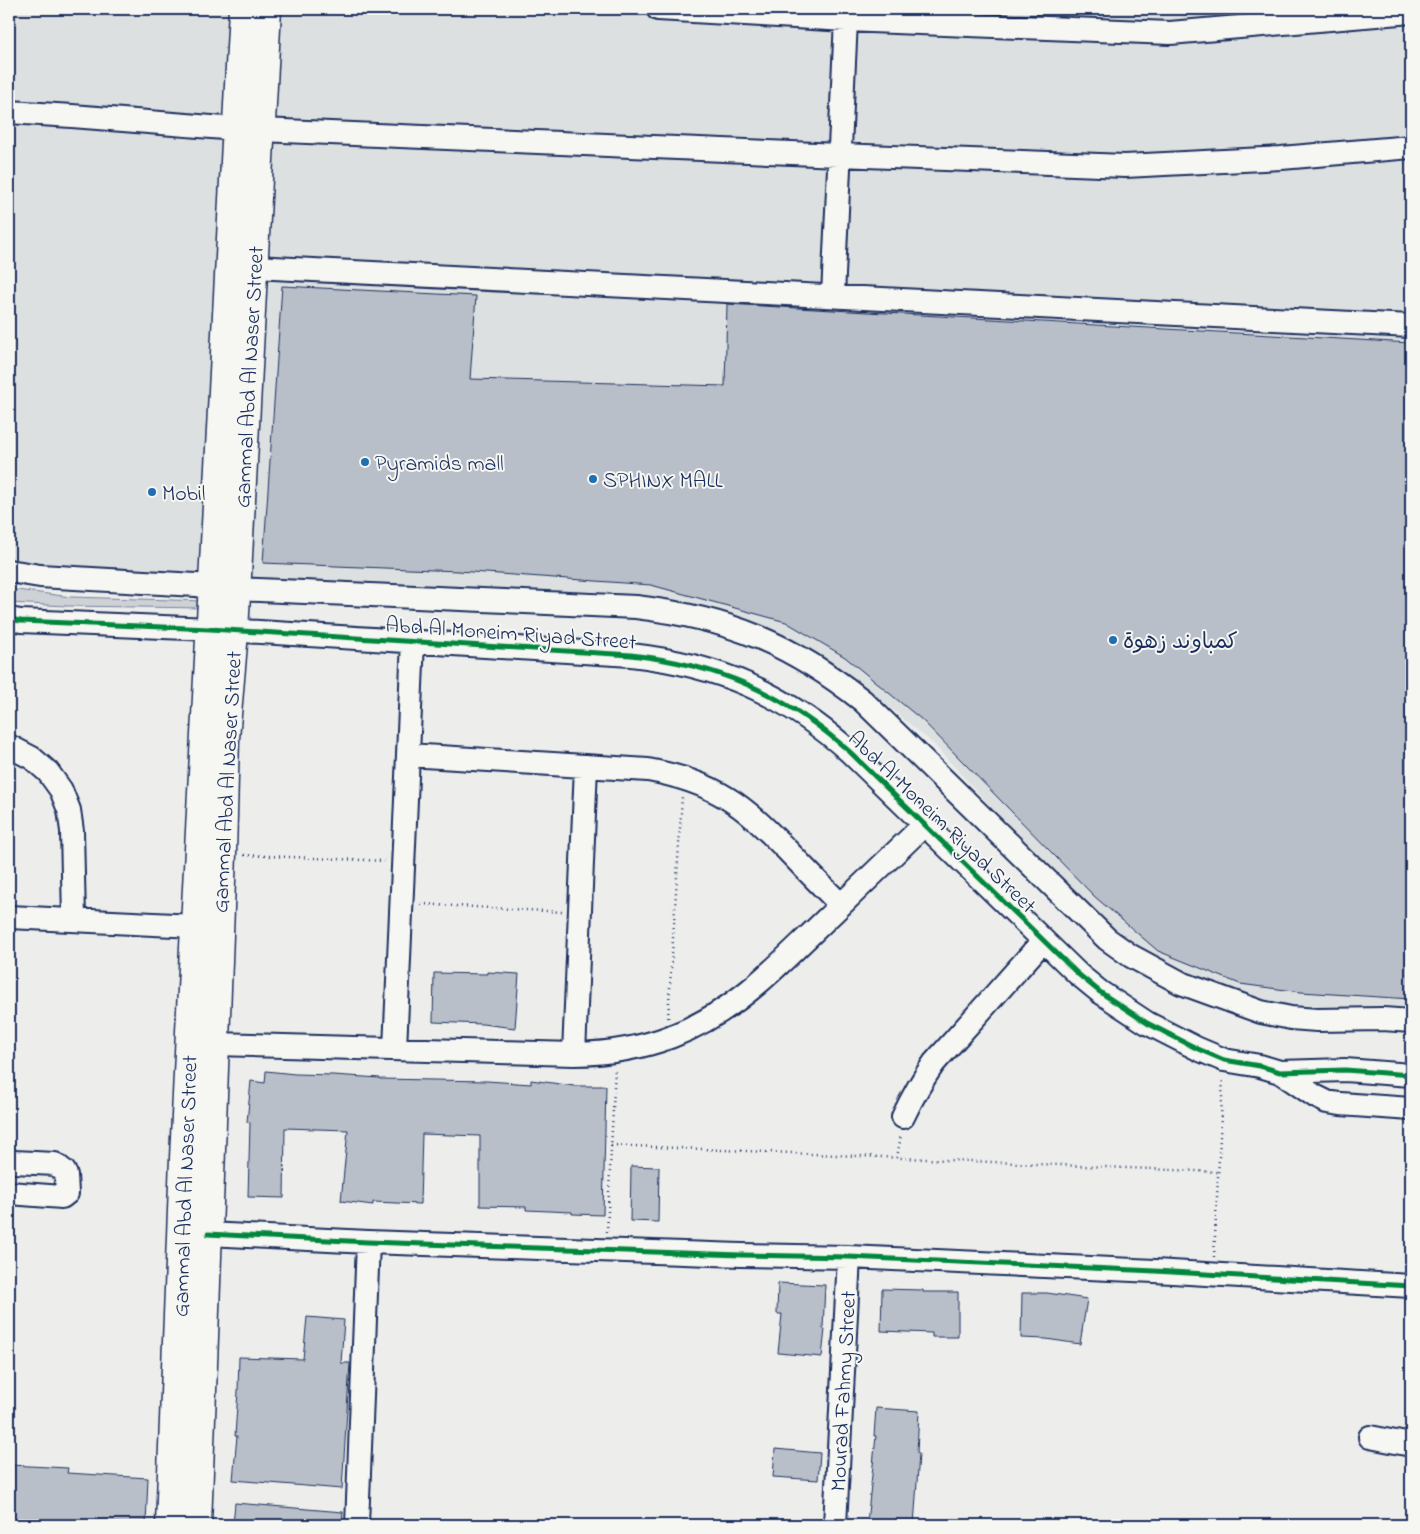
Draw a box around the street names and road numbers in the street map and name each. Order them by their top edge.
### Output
street label: Gammal Abd Al Naser Street [228,245,274,509]
street label: Abd Al Moneim Riyad Street [384,610,638,661]
street label: Gammal Abd Al Naser Street [206,650,252,914]
street label: Abd Al Moneim Riyad Street [839,724,1043,923]
street label: Gammal Abd Al Naser Street [166,1054,208,1318]
street label: Mourad Fahmy Street [824,1290,867,1492]

